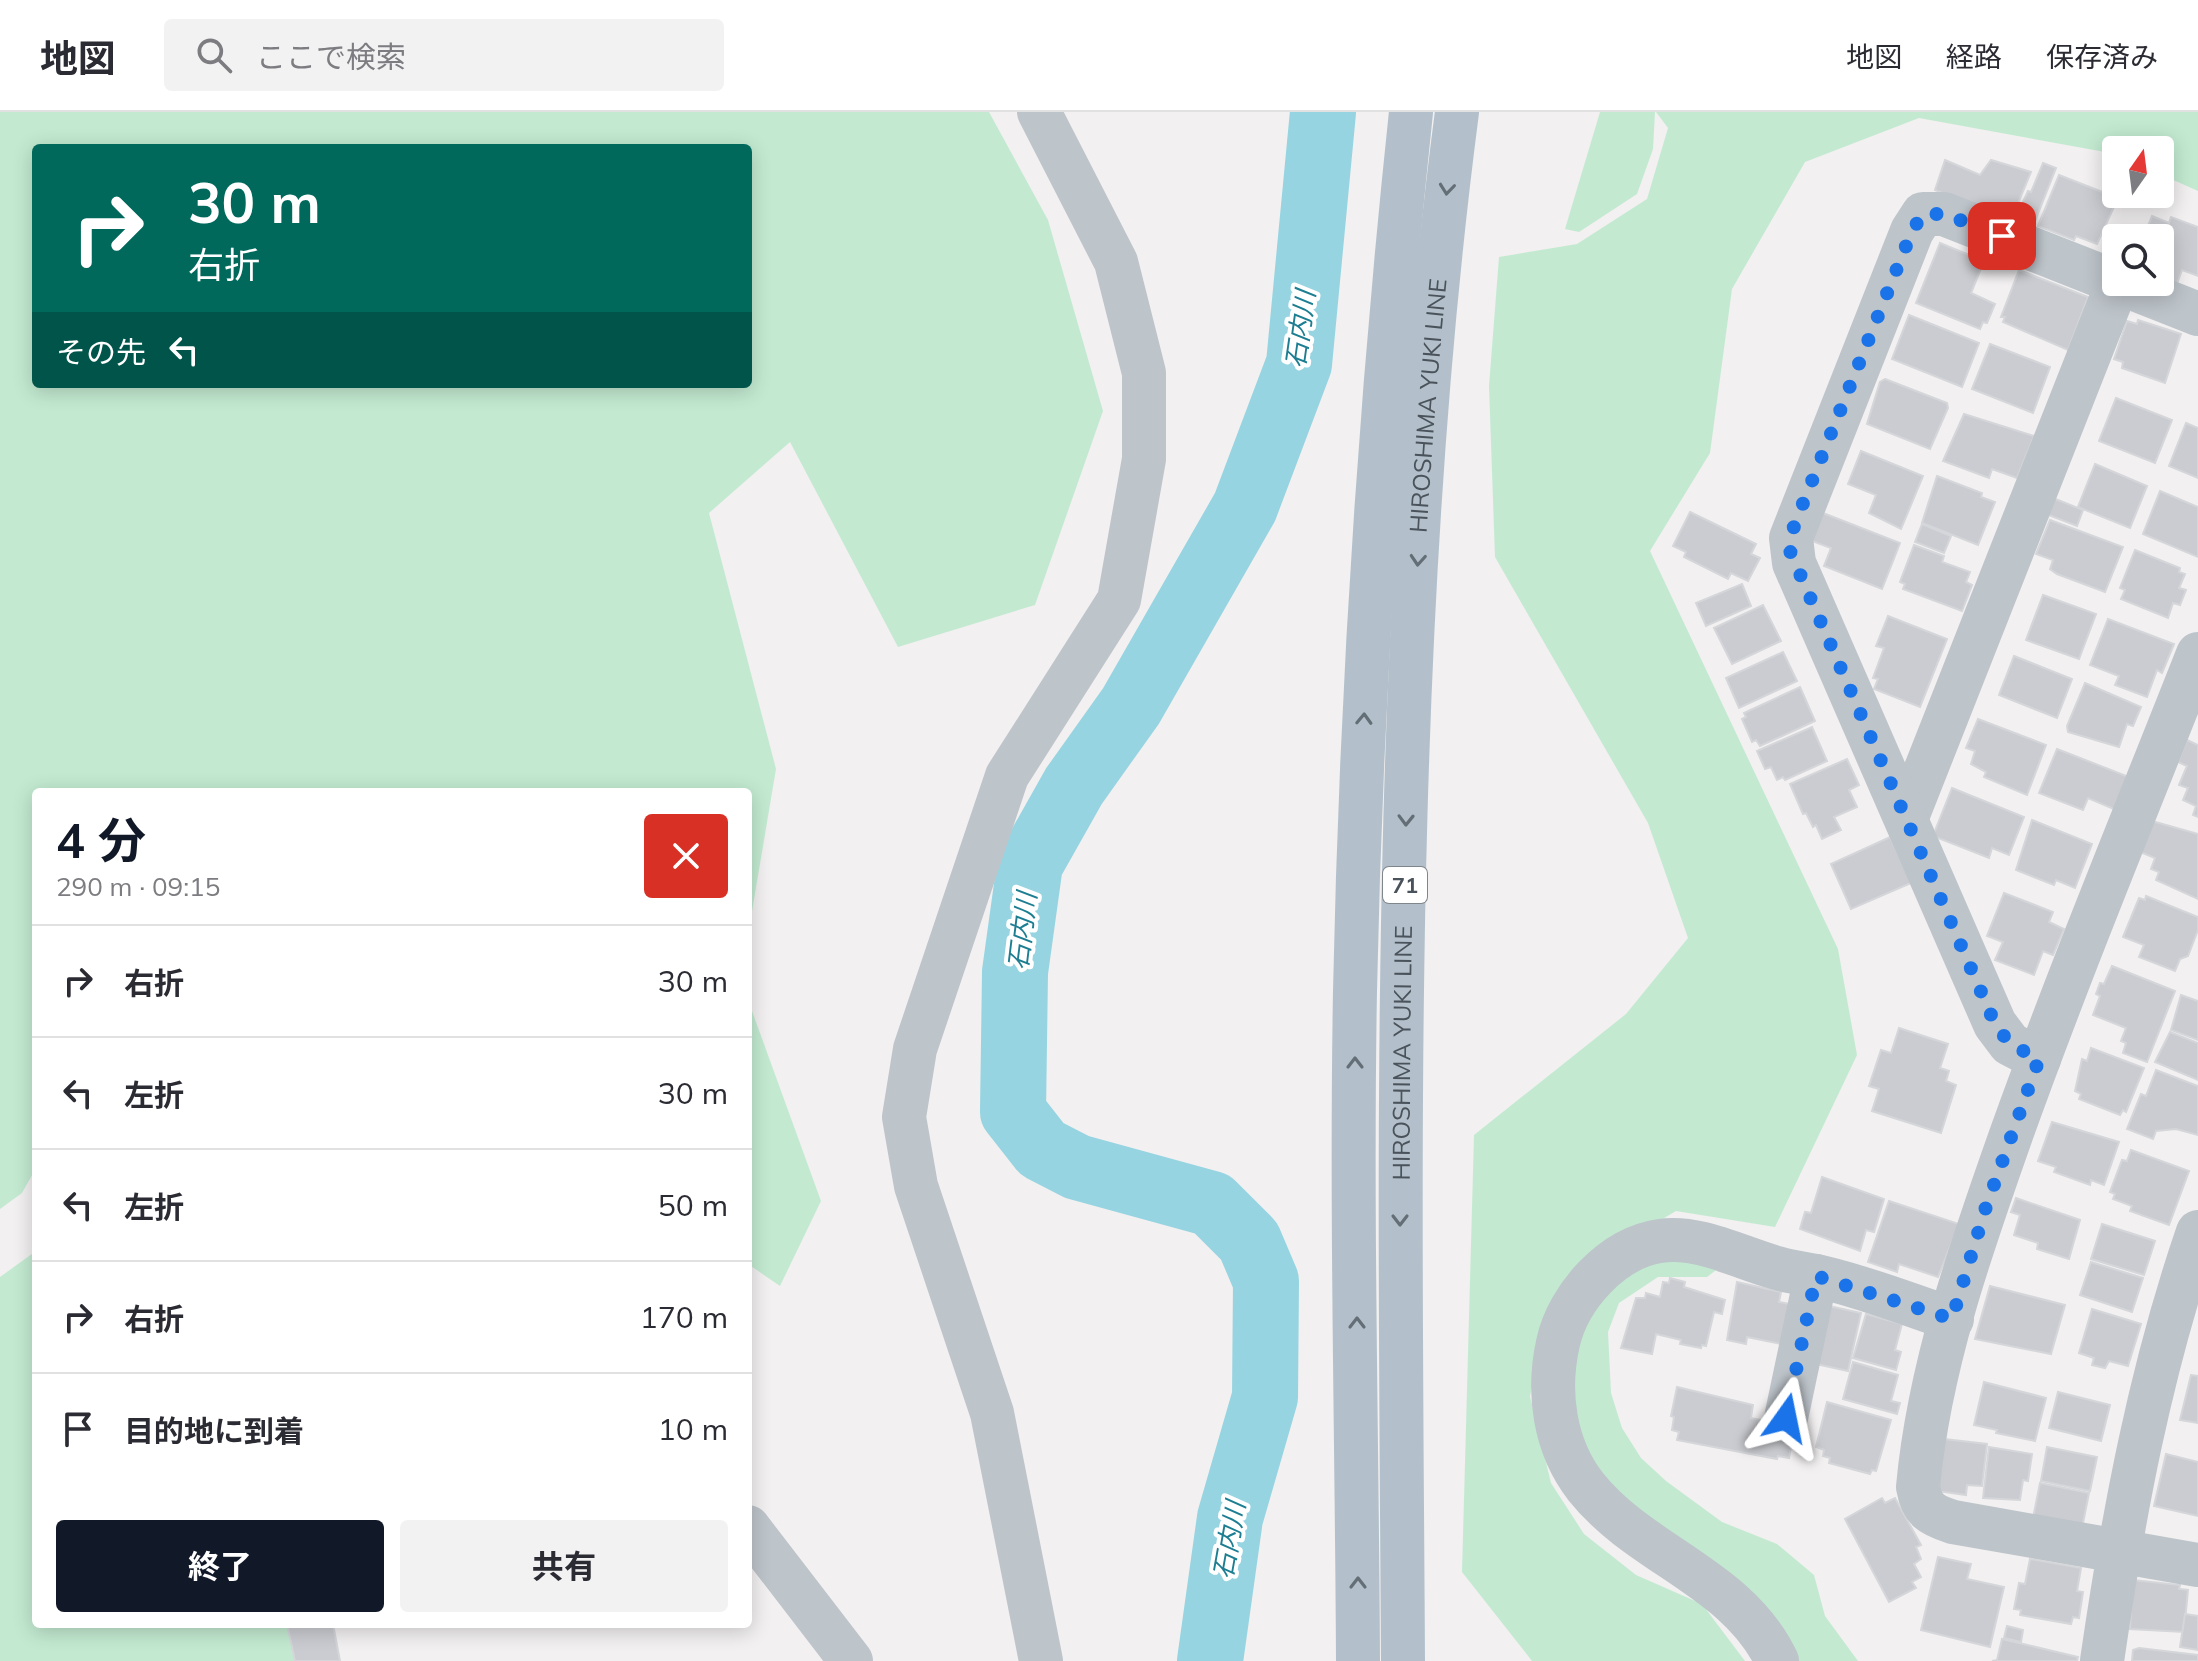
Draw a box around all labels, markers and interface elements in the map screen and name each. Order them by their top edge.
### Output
search box [164,19,724,91]
icon: search [192,33,236,77]
text: 地図 [40,34,116,82]
text: ここで検索 [256,38,406,76]
text: 地図 [1846,39,1902,74]
text: 経路 [1946,39,2002,74]
text: 保存済み [2046,39,2158,74]
north arrow [2102,136,2174,208]
map controls [2102,136,2174,296]
text: 30 m [188,167,321,237]
icon: right [56,176,160,280]
one-way arrow [1439,183,1456,196]
pin [1968,202,2036,270]
icon: arrive [1980,214,2024,258]
button: search [2102,224,2174,296]
text: 右折 [188,242,260,287]
street label: HIROSHIMA YUKI LINE [1403,277,1453,534]
water label: 石内川 [1278,285,1322,370]
icon: left [162,328,206,372]
text: その先 [56,333,146,371]
one-way arrow [1410,554,1427,567]
one-way arrow [1355,712,1372,725]
text: 4 分 [56,810,146,870]
button: close [644,814,728,898]
one-way arrow [1397,814,1415,827]
road number: 71 [1383,867,1427,903]
text: 290 m · 09:15 [56,870,220,903]
water label: 石内川 [1001,887,1043,972]
street label: HIROSHIMA YUKI LINE [1386,925,1418,1180]
icon: right [56,959,100,1003]
text: 30 m [658,962,728,1000]
text: 右折 [124,964,184,1002]
one-way arrow [1347,1056,1364,1069]
icon: left [56,1071,100,1115]
text: 30 m [658,1074,728,1112]
text: 左折 [124,1076,184,1114]
icon: left [56,1183,100,1227]
text: 50 m [658,1186,728,1224]
text: 左折 [124,1188,184,1226]
one-way arrow [1392,1214,1409,1227]
icon: right [56,1295,100,1339]
text: 170 m [640,1298,728,1336]
text: 右折 [124,1300,184,1338]
one-way arrow [1348,1316,1366,1329]
position arrow [1744,1376,1828,1460]
icon: arrive [56,1407,100,1451]
text: 10 m [658,1410,728,1448]
text: 目的地に到着 [124,1412,304,1450]
water label: 石内川 [1206,1496,1253,1581]
button: 終了 [56,1520,384,1612]
button: 共有 [400,1520,728,1612]
one-way arrow [1349,1576,1367,1589]

